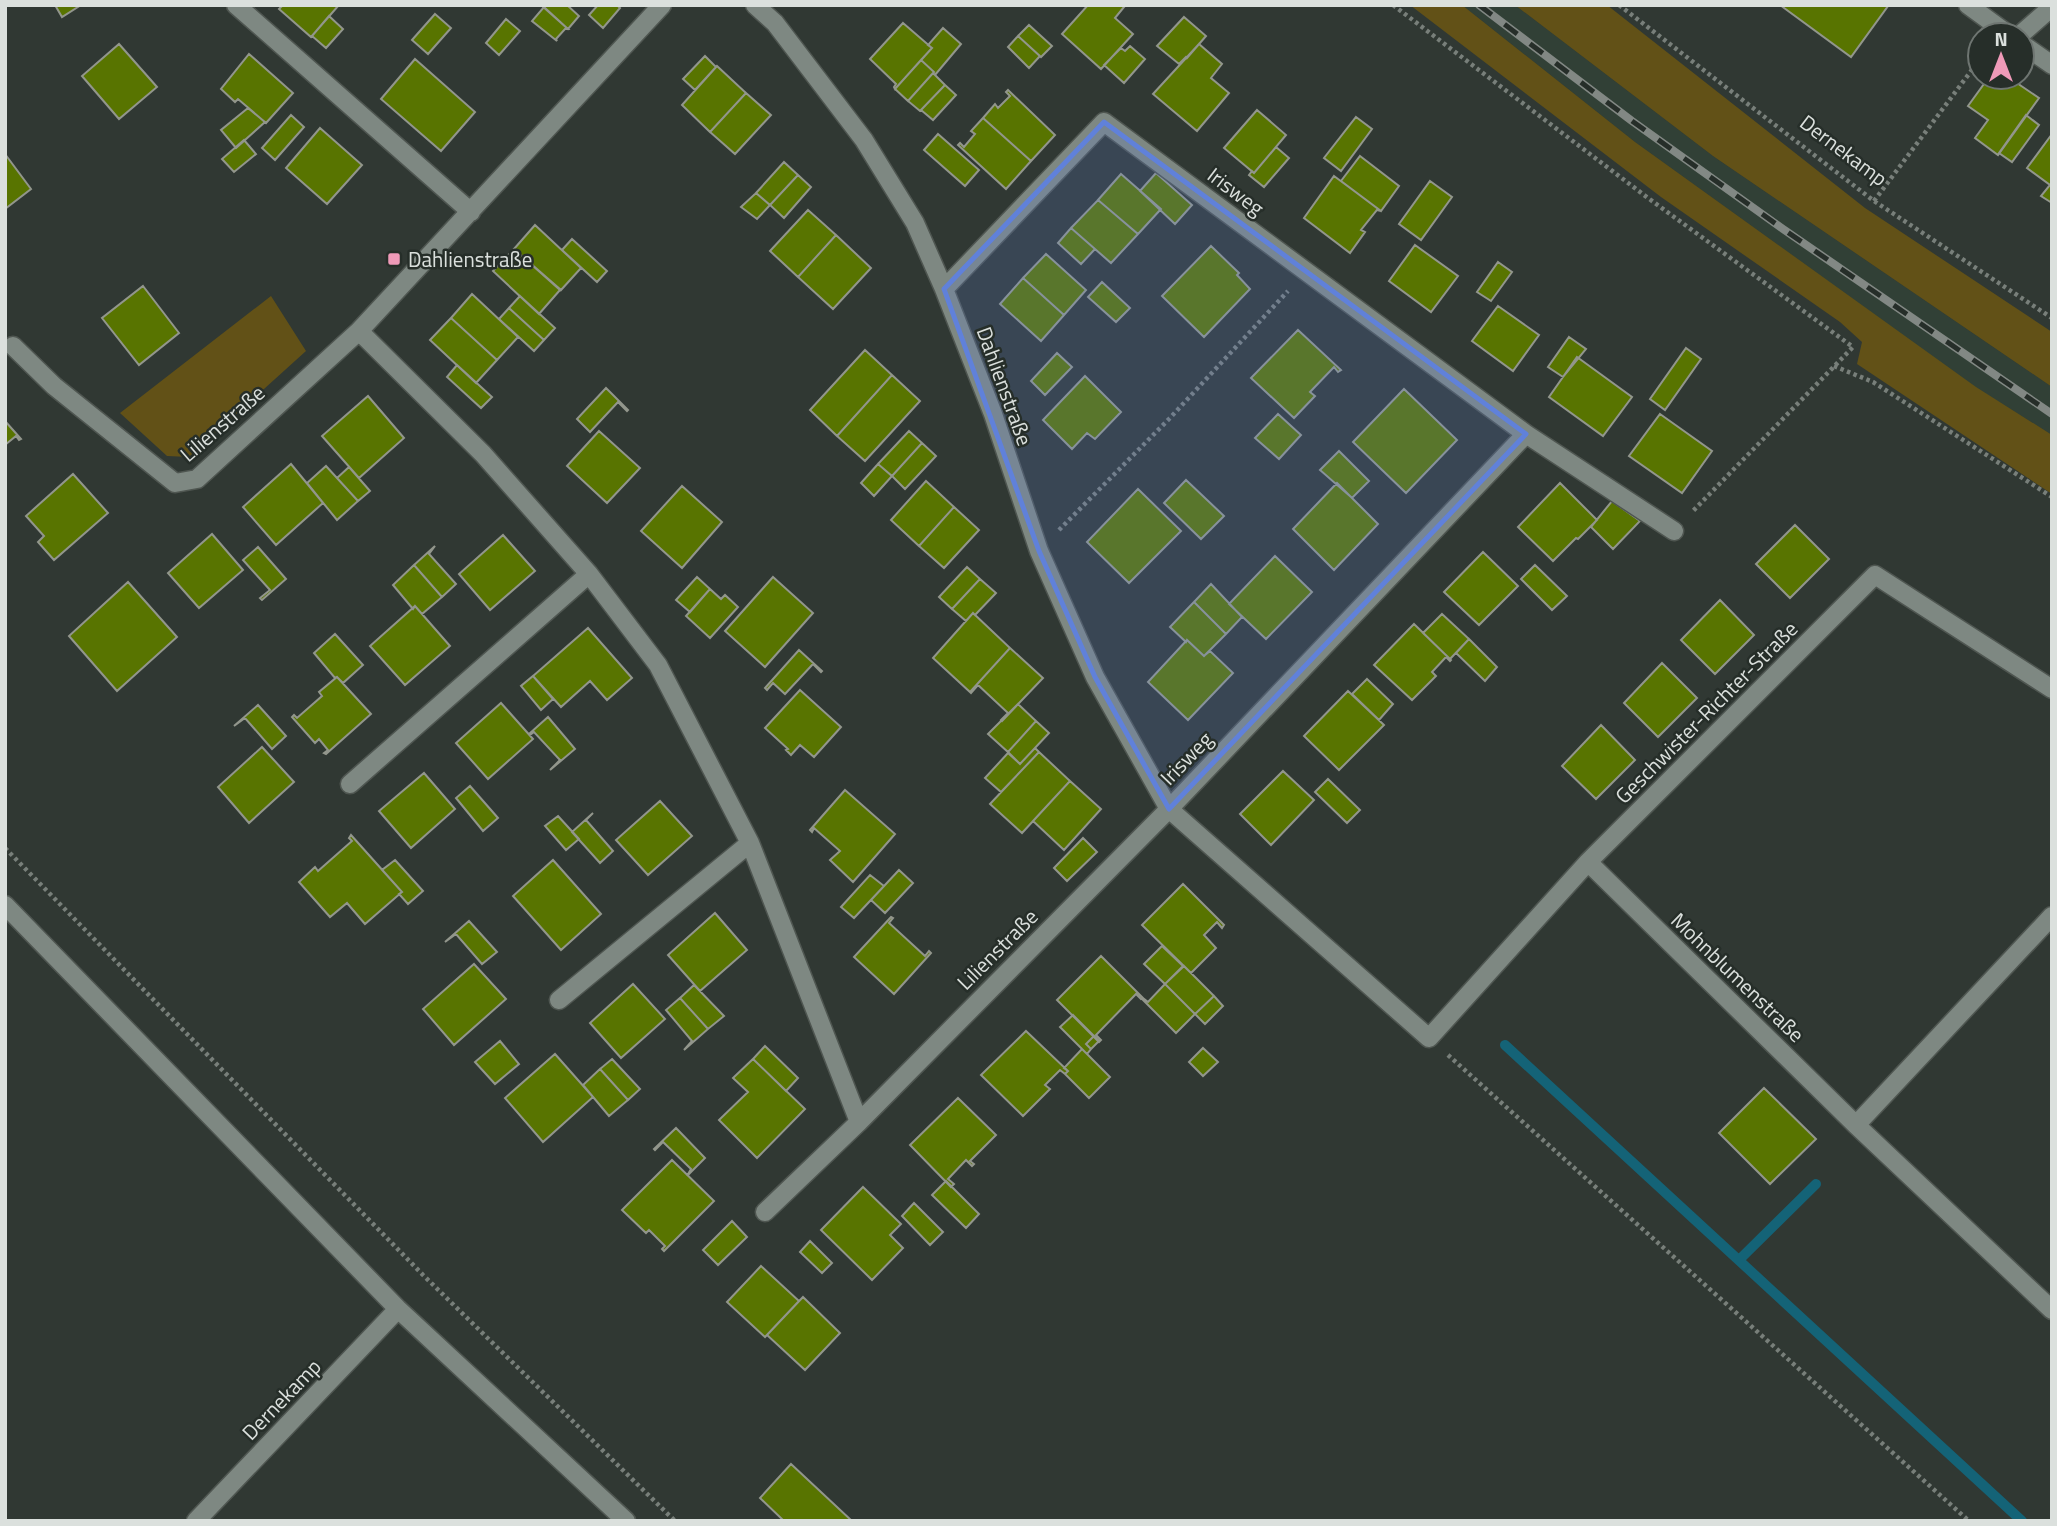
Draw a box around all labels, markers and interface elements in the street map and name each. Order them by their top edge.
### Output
north arrow [1966,21,2036,91]
text: N [1994,24,2008,53]
street label: Dernekamp [1793,106,1895,194]
street label: Irisweg [1201,159,1271,223]
place label: Dahlienstraße [408,243,532,275]
marker: Dahlienstraße [386,251,402,267]
street label: Dahlienstraße [969,322,1041,450]
street label: Lilienstraße [172,377,272,469]
street label: Geschwister-Richter-Straße [1607,613,1805,811]
street label: Irisweg [1152,724,1220,792]
street label: Lilienstraße [949,901,1045,997]
street label: Mohnblumenstraße [1664,905,1812,1049]
street label: Dernekamp [234,1351,328,1447]

